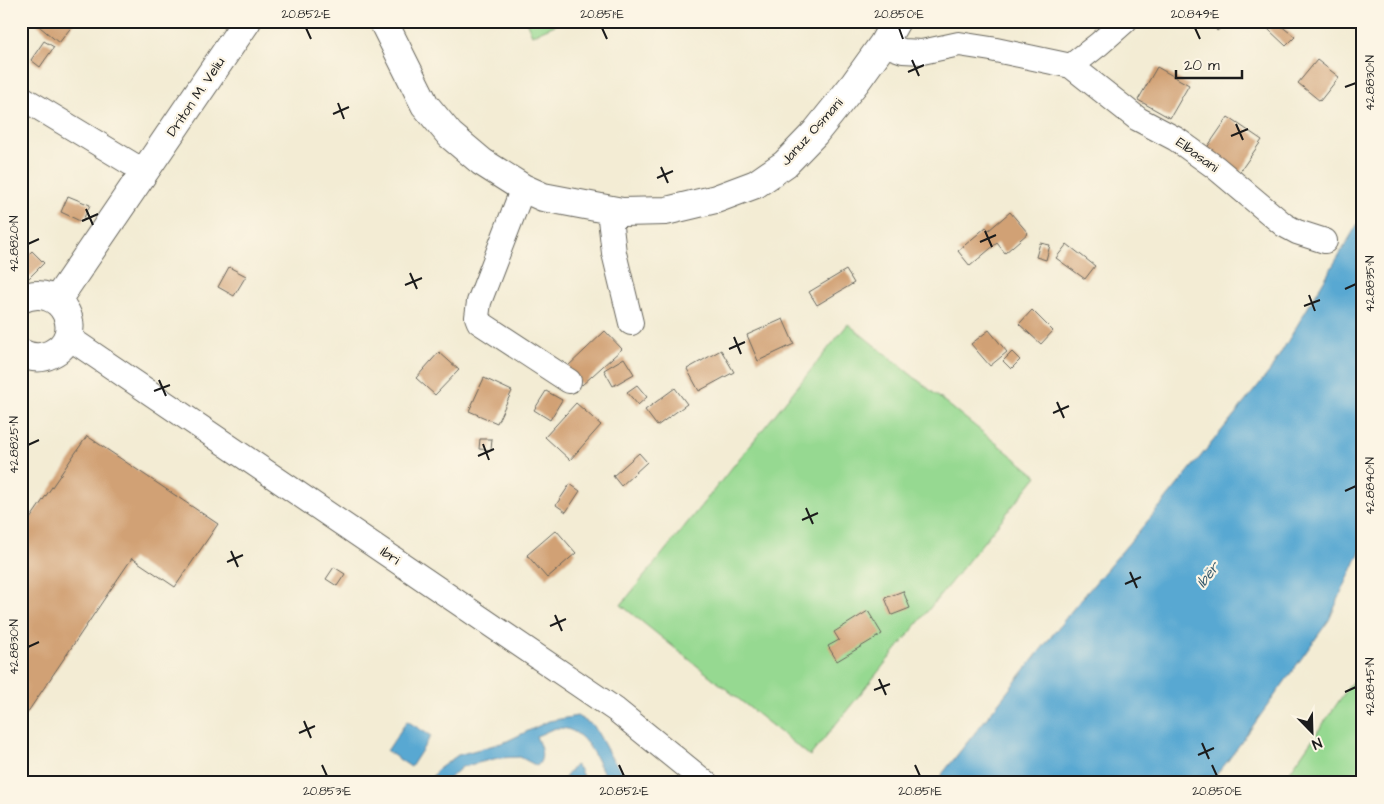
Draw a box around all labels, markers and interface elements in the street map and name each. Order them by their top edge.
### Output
text: 20.852°E [281,6,331,23]
text: 20.851°E [580,6,624,23]
text: 20.850°E [874,6,924,23]
text: 20.849°E [1171,6,1219,23]
scale bar [1176,48,1243,80]
street label: Driton M. Veliu [162,53,230,141]
text: 42.8830°N [1362,54,1379,111]
text: 20 m [1184,55,1220,76]
street label: Januz Osmani [776,94,848,170]
street label: Elbasani [1171,133,1223,177]
text: 42.8820°N [6,215,23,272]
text: 42.8835°N [1362,255,1379,313]
text: 42.8825°N [6,416,23,474]
text: 42.8840°N [1362,456,1379,515]
street label: Ibri [376,542,404,570]
water label: Ibër [1191,556,1226,592]
text: 42.8830°N [6,618,23,675]
text: 42.8845°N [1362,657,1379,717]
north arrow [1286,706,1336,756]
text: N [1309,732,1325,754]
text: 20.853°E [303,783,351,800]
text: 20.852°E [599,783,649,800]
text: 20.851°E [898,783,942,800]
text: 20.850°E [1192,783,1242,800]

